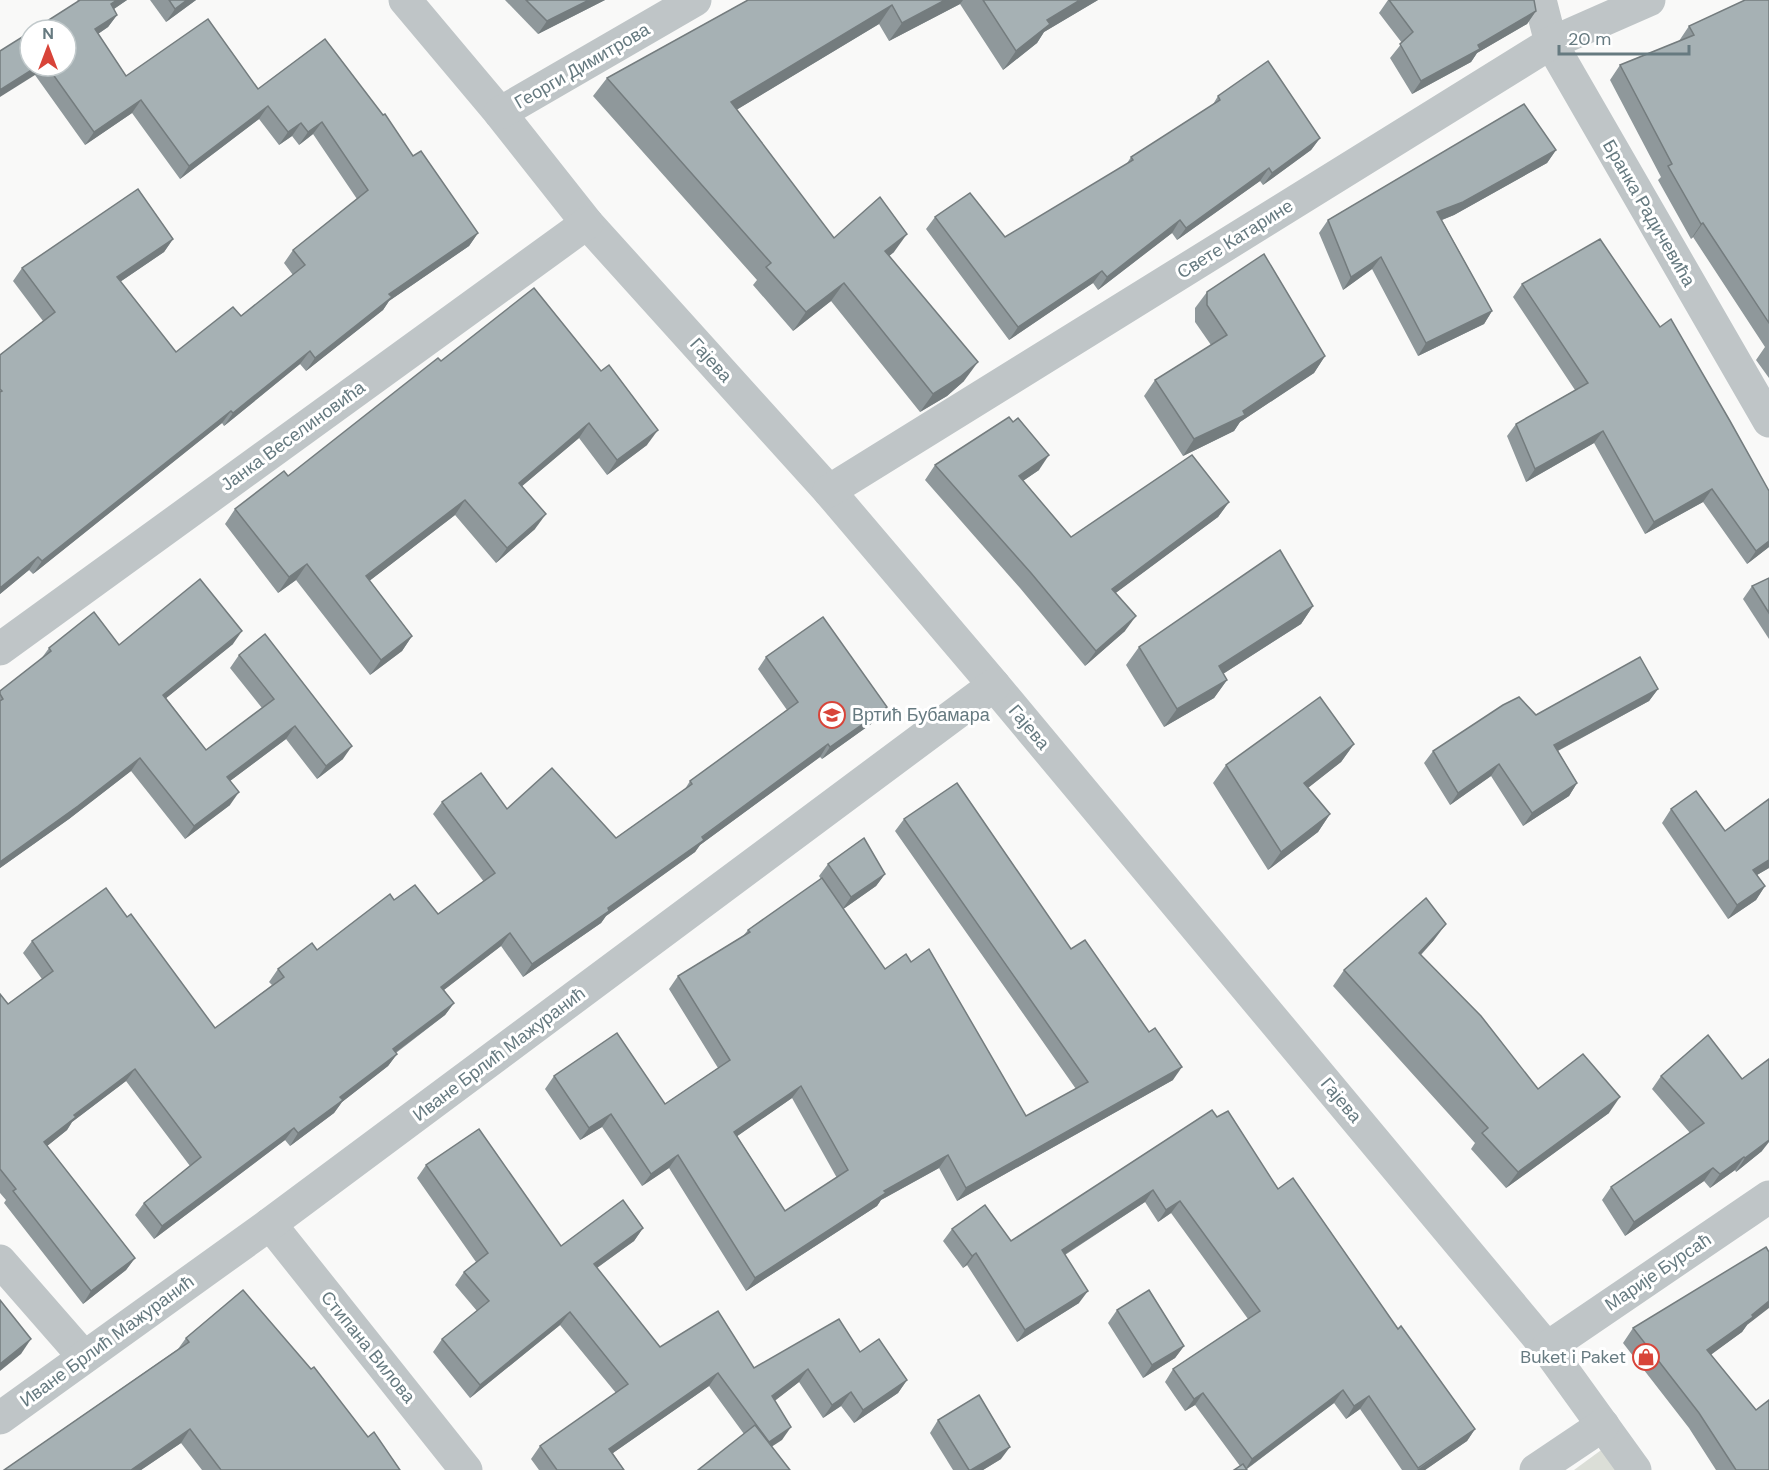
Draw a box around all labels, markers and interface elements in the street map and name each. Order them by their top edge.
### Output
street label: Георги Димитрова [510,17,655,114]
north arrow [18,18,78,78]
scale bar [1559,18,1690,56]
text: N [42,23,54,44]
text: 20 m [1568,27,1611,51]
street label: Бранка Радичевића [1597,135,1701,292]
street label: Свете Катарине [1172,194,1298,284]
street label: Гајева [685,333,738,388]
street label: Јанка Веселиновића [216,375,371,496]
street label: Гајева [1003,699,1056,755]
school or university icon: Вртић Бубамара [817,700,847,730]
place label: Вртић Бубамара [852,703,991,727]
street label: Иване Брлић Мажуранић [408,981,590,1127]
street label: Гајева [1315,1072,1368,1128]
street label: Марије Бурсаћ [1600,1228,1716,1316]
street label: Иване Брлић Мажуранић [15,1270,199,1412]
street label: Стипана Вилова [315,1286,421,1409]
shop icon: Buket i Paket [1631,1342,1661,1372]
place label: Buket i Paket [1520,1345,1626,1369]

